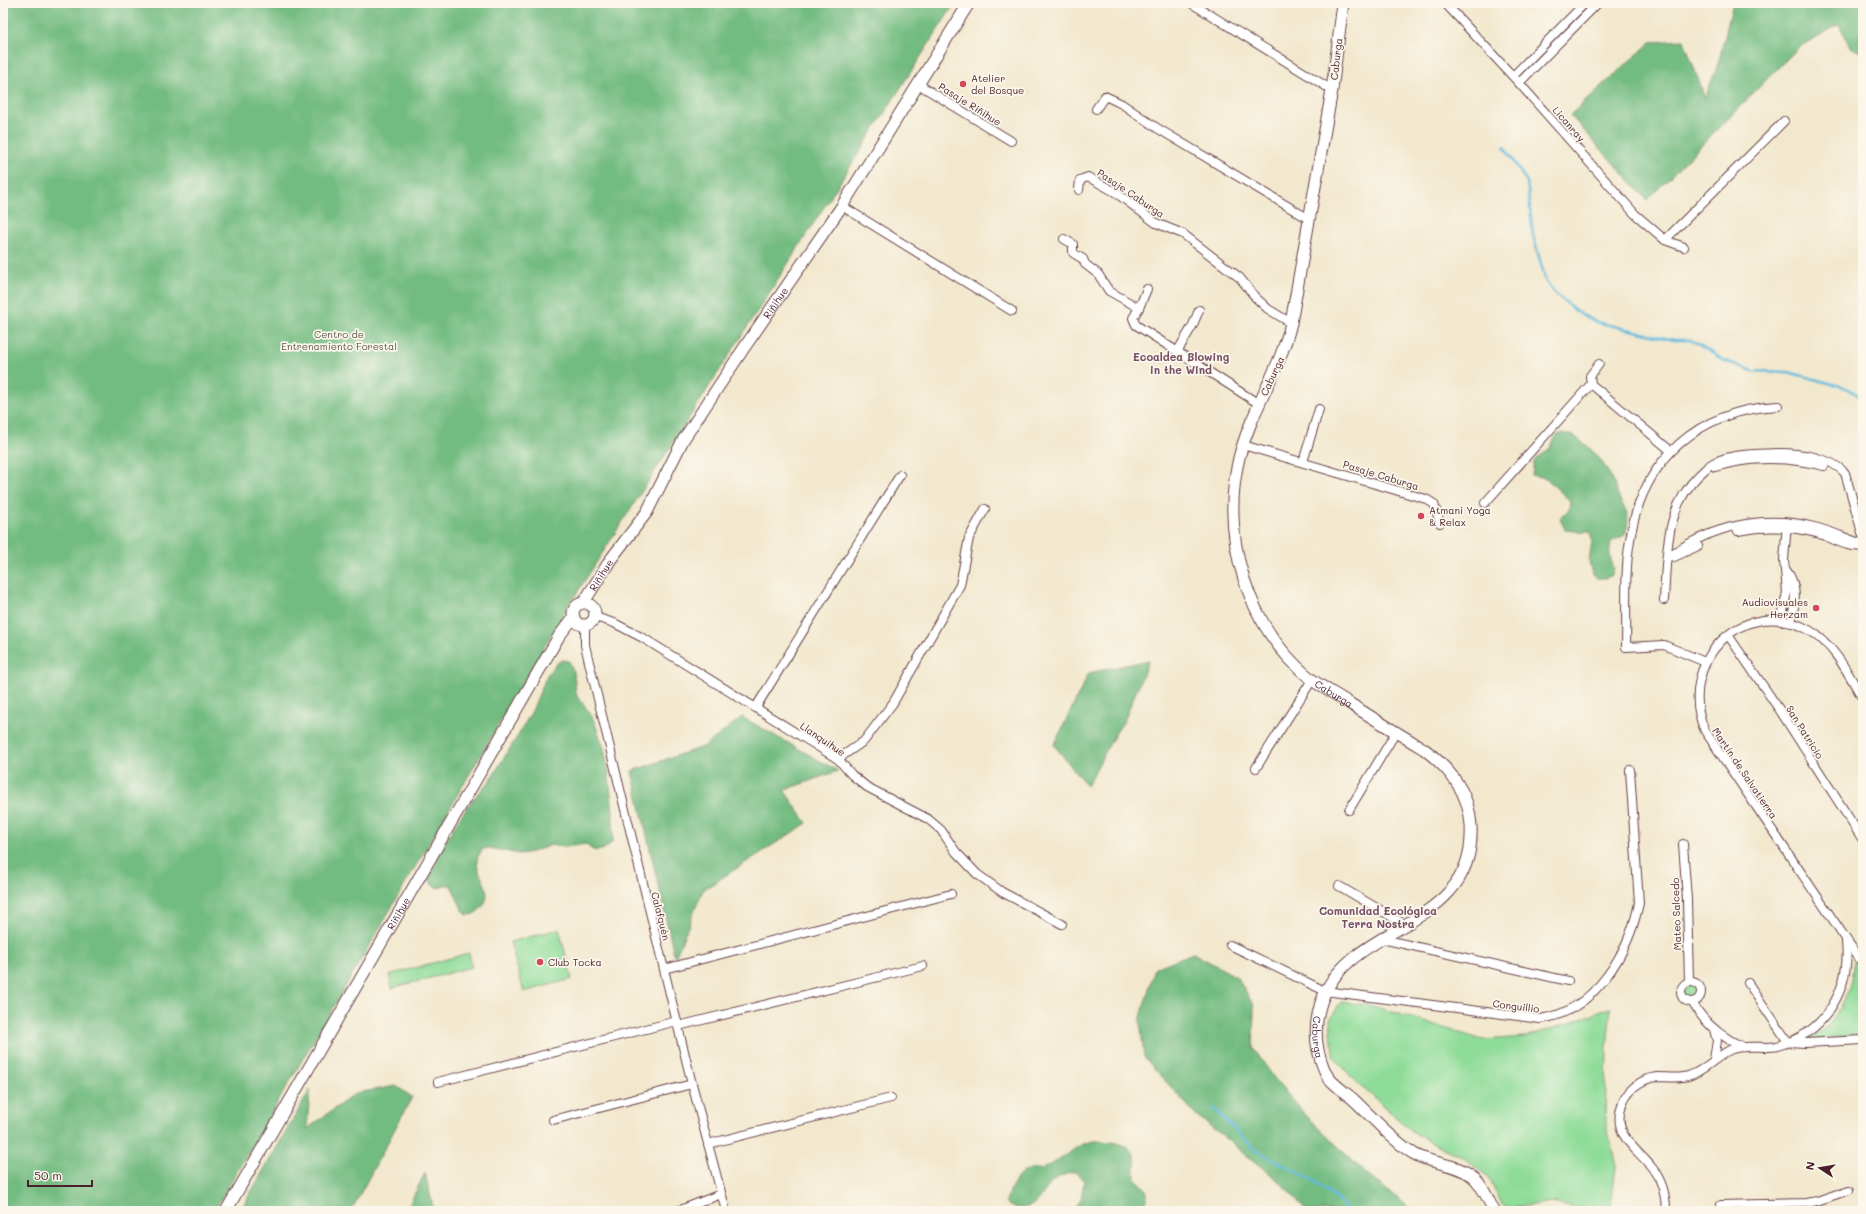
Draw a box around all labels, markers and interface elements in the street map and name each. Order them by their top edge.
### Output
street label: Caburga [1326,37,1346,81]
place label: Atelier del Bosque [971,71,1024,97]
street label: Pasaje Riñihue [936,79,1004,129]
marker: Atelier del Bosque [958,79,968,89]
street label: Licanray [1550,103,1588,145]
street label: Pasaje Caburga [1095,165,1167,221]
street label: Riñihue [759,284,791,321]
park label: Centro de Entrenamiento Forestal [281,327,397,353]
district label: Ecoaldea Blowing in the Wind [1133,349,1230,377]
street label: Caburga [1257,354,1287,398]
street label: Pasaje Caburga [1341,457,1421,493]
place label: Atmani Yoga & Relax [1429,503,1491,529]
marker: Atmani Yoga & Relax [1416,511,1426,521]
street label: Riñihue [586,556,616,594]
place label: Audiovisuales Herzam [1742,595,1808,621]
marker: Audiovisuales Herzam [1811,603,1821,613]
street label: Caburga [1312,677,1356,711]
street label: San Patricio [1783,703,1827,761]
street label: Llanquihue [798,719,848,759]
street label: Martín de Salvatierra [1709,725,1781,821]
street label: Mateo Salcedo [1668,877,1684,951]
street label: Calafquén [648,890,674,942]
street label: Riñihue [383,894,413,932]
district label: Comunidad Ecológica Terra Nostra [1319,903,1437,931]
place label: Club Tocka [548,955,602,969]
marker: Club Tocka [535,957,545,967]
street label: Conguillio [1492,996,1540,1016]
street label: Caburga [1309,1015,1327,1059]
north arrow [1800,1148,1840,1188]
text: N [1802,1160,1818,1171]
scale bar [28,1162,92,1188]
text: 50 m [34,1167,62,1183]

